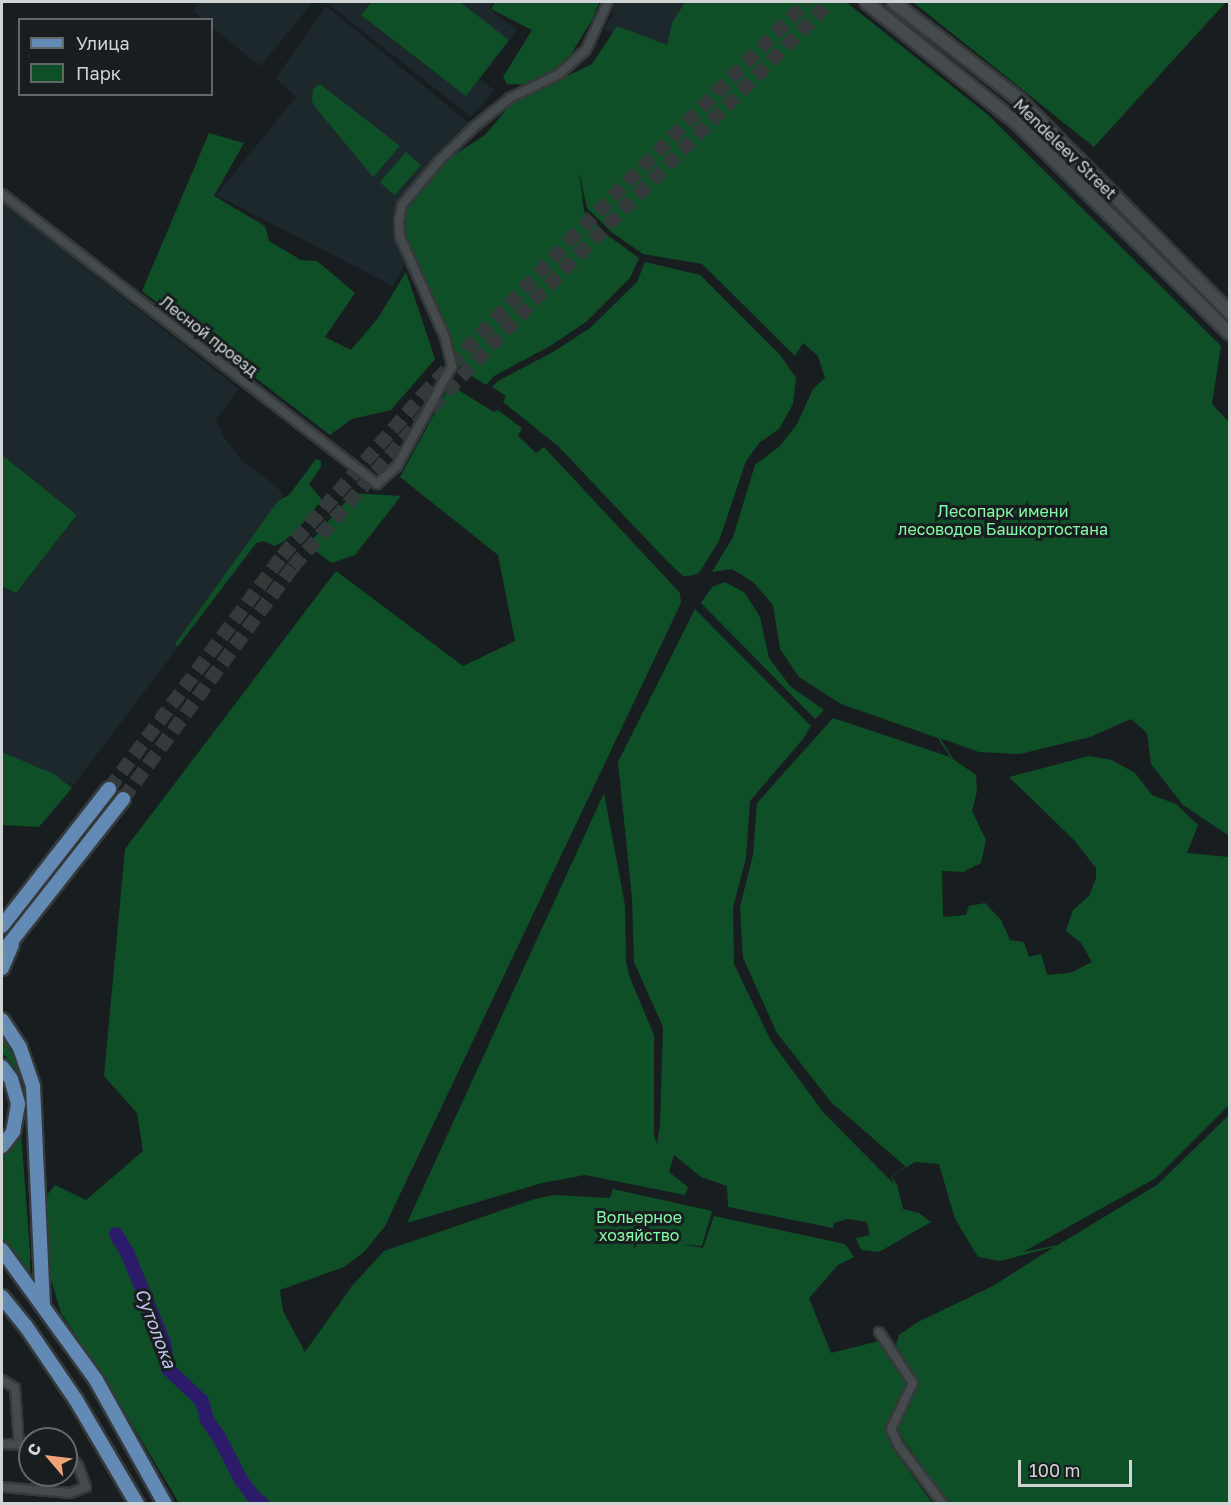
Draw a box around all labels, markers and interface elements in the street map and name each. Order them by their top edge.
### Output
legend [18,18,213,96]
text: Улица [76,32,130,54]
text: Парк [76,62,121,84]
street label: Mendeleev Street [1010,95,1120,203]
street label: Лесной проезд [156,292,262,380]
park label: Лесопарк имени лесоводов Башкортостана [898,501,1108,539]
park label: Вольерное хозяйство [596,1207,682,1245]
water label: Сутолока [131,1285,181,1371]
north arrow [18,1427,78,1487]
text: С [22,1440,45,1459]
scale bar [1021,1448,1135,1486]
text: 100 m [1029,1459,1080,1481]

